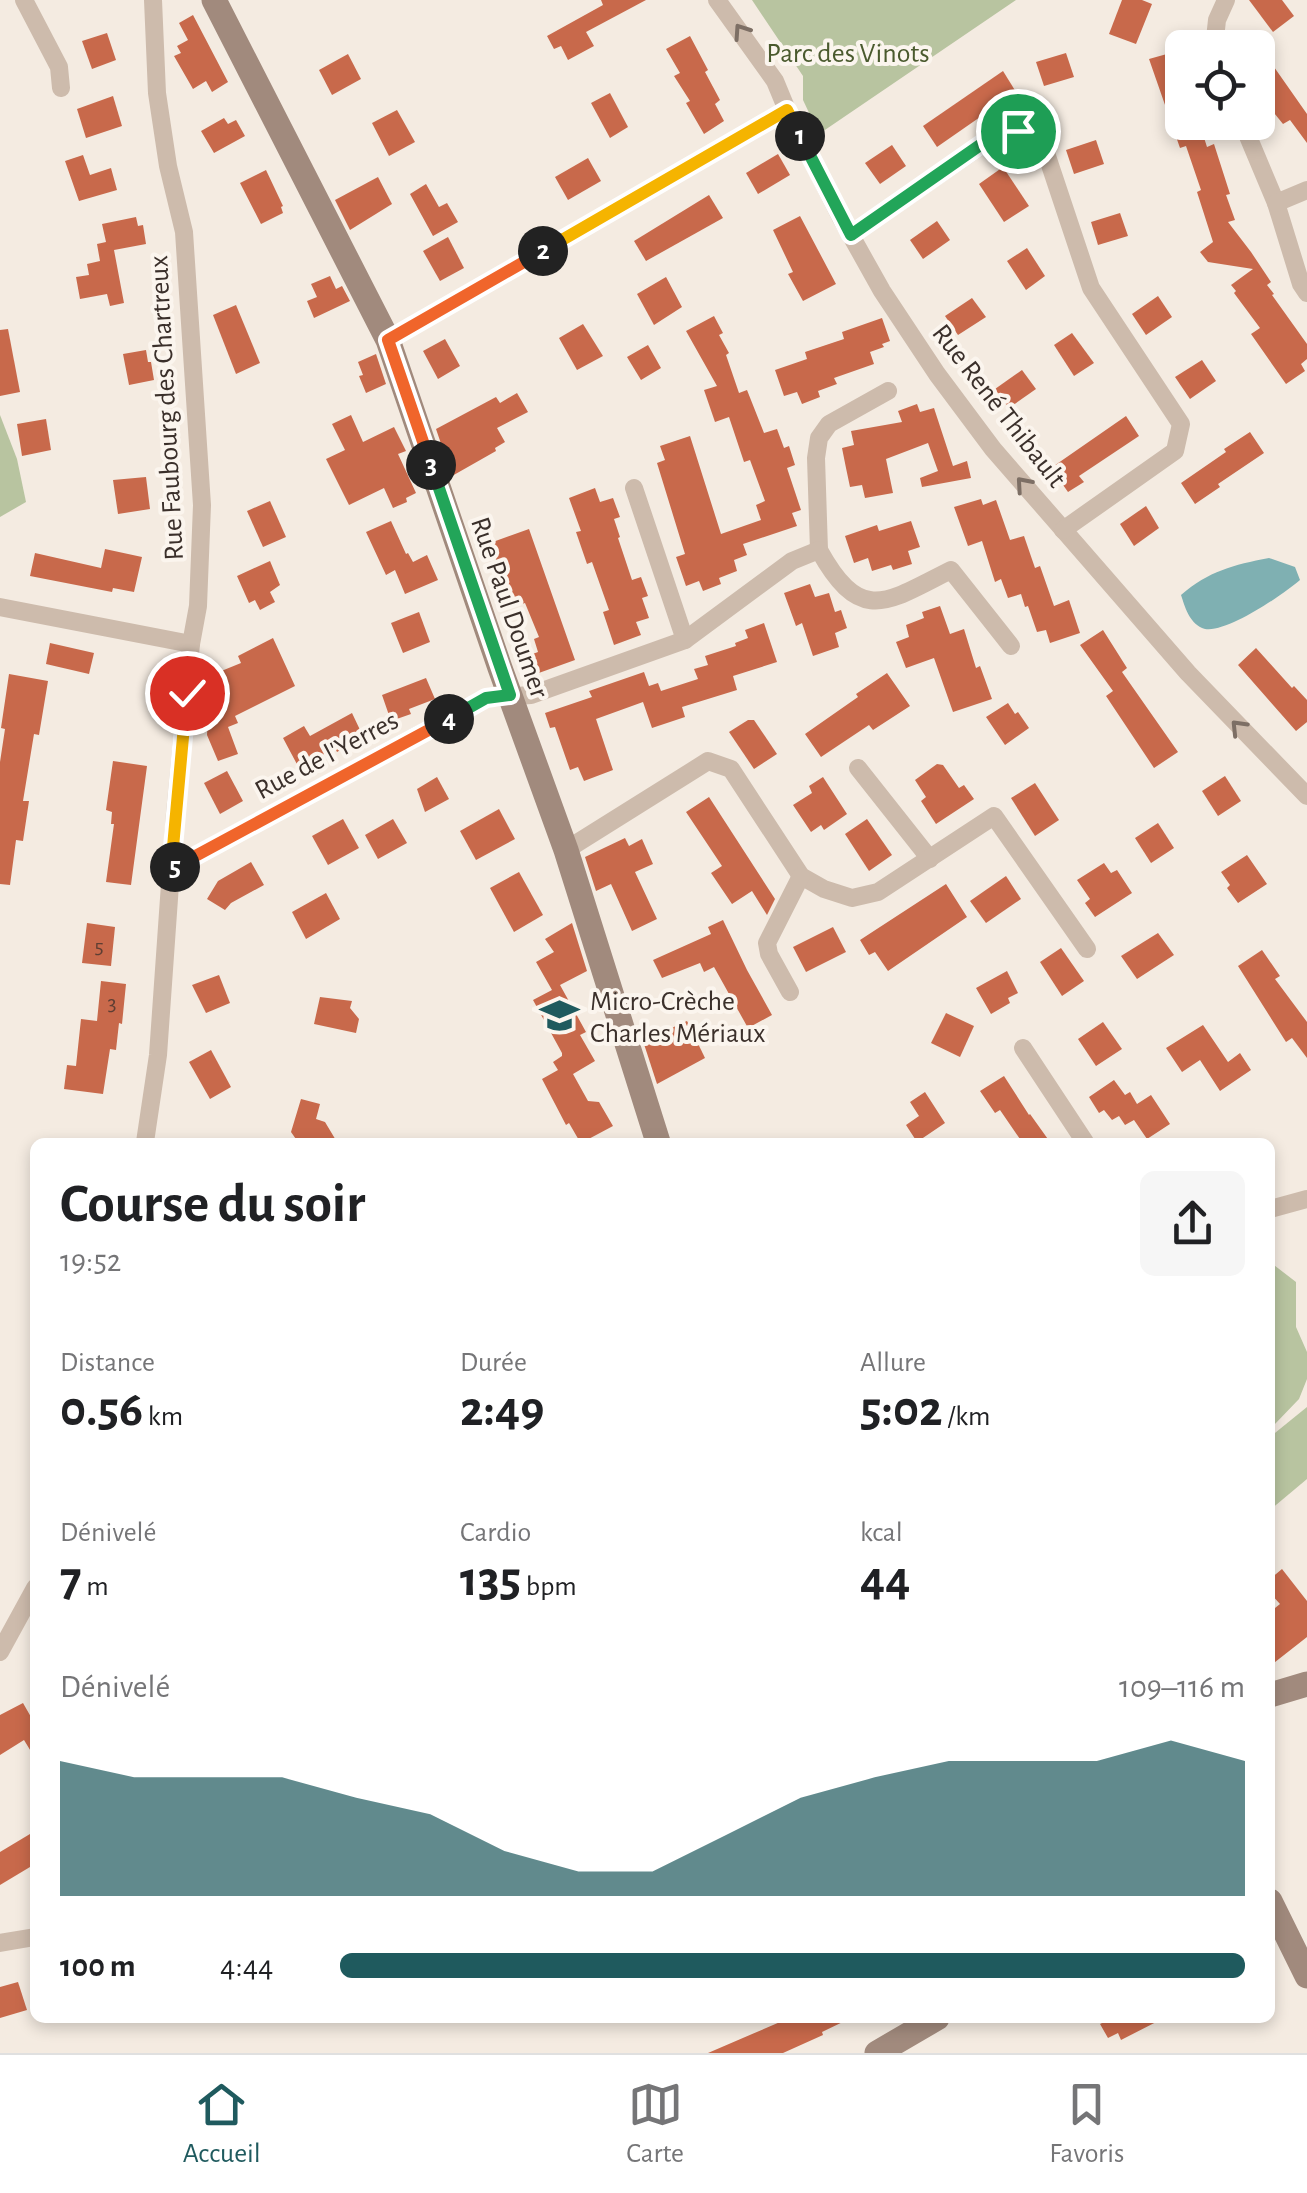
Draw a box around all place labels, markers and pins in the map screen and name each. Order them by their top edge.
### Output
pin [976,89,1061,174]
pin: 1 [775,111,825,161]
pin: 2 [518,226,568,276]
pin: 3 [406,440,456,490]
pin [145,651,230,736]
pin: 4 [424,694,474,744]
pin: 5 [150,842,200,892]
place label: Micro-Crèche Charles Mériaux [590,988,765,1048]
school or university icon: Micro-Crèche Charles Mériaux [539,995,581,1037]

